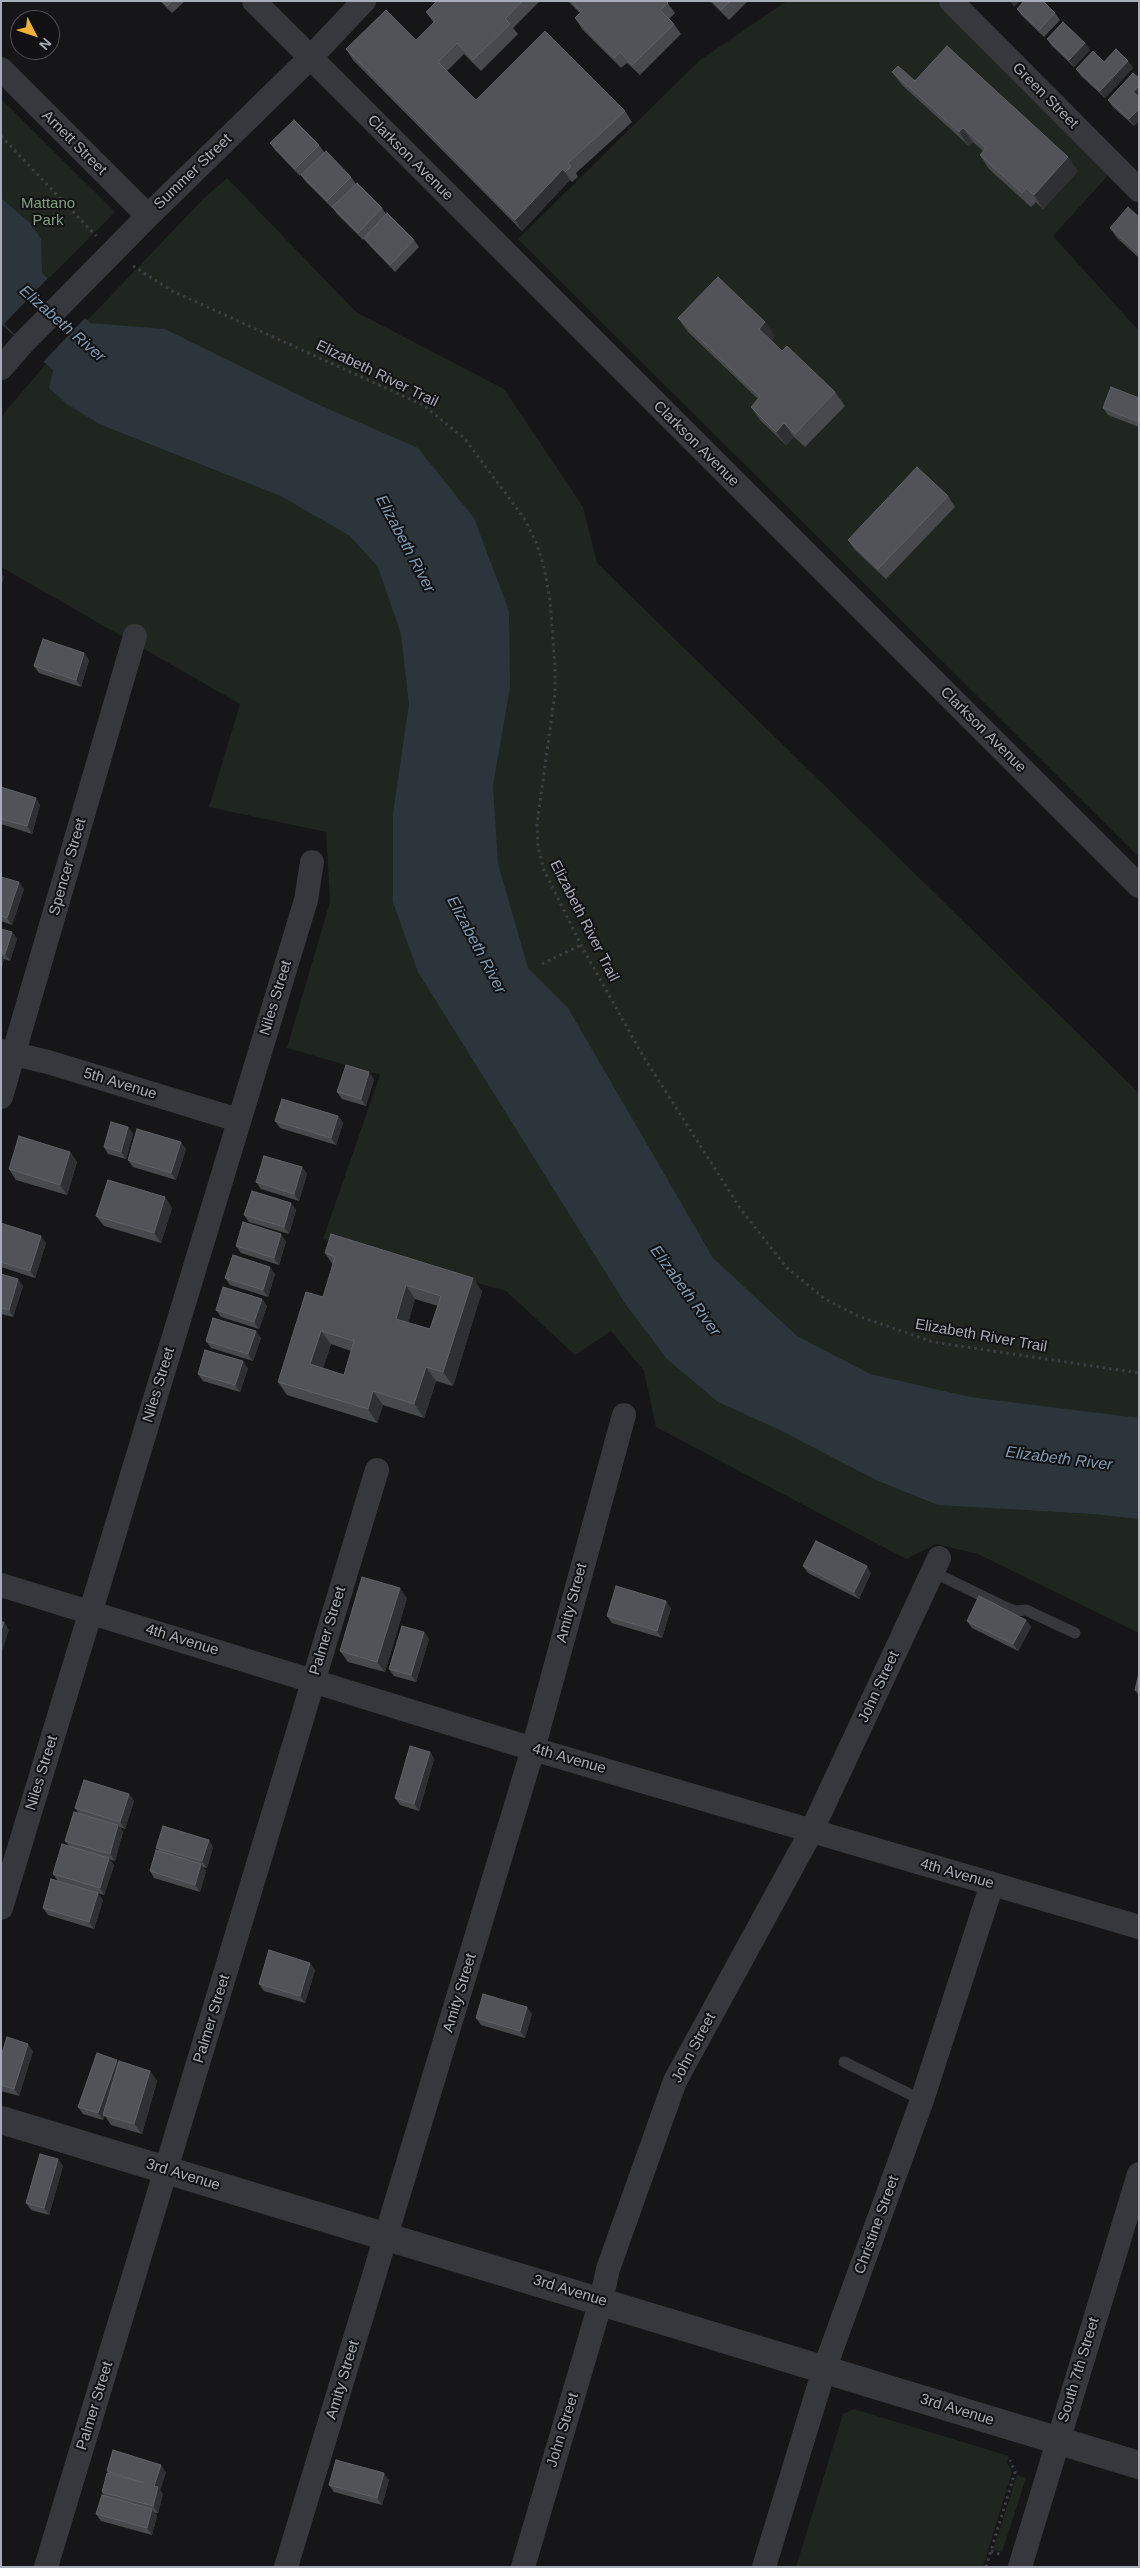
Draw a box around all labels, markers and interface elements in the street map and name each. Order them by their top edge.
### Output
north arrow [10,10,60,60]
text: N [36,35,55,53]
street label: Green Street [1008,59,1082,133]
street label: Arnett Street [38,107,110,179]
street label: Clarkson Avenue [363,111,457,205]
street label: Summer Street [150,130,236,214]
park label: Mattano Park [21,195,75,230]
water label: Elizabeth River [15,281,109,367]
street label: Elizabeth River Trail [313,337,441,411]
street label: Clarkson Avenue [649,397,743,491]
water label: Elizabeth River [371,492,439,596]
street label: Clarkson Avenue [936,683,1030,777]
street label: Spencer Street [46,816,90,918]
street label: Elizabeth River Trail [546,857,622,985]
water label: Elizabeth River [442,893,510,997]
street label: Niles Street [256,958,296,1038]
street label: 5th Avenue [81,1064,159,1104]
water label: Elizabeth River [646,1242,724,1340]
street label: Elizabeth River Trail [914,1316,1048,1356]
street label: Niles Street [139,1345,179,1425]
water label: Elizabeth River [1004,1443,1114,1475]
street label: Amity Street [553,1561,591,1645]
street label: Palmer Street [306,1585,350,1677]
street label: 4th Avenue [143,1620,221,1660]
street label: John Street [855,1648,903,1726]
street label: Niles Street [22,1733,62,1813]
street label: 4th Avenue [530,1740,608,1778]
street label: 4th Avenue [918,1855,996,1893]
street label: Amity Street [439,1951,481,2035]
street label: Palmer Street [190,1973,234,2065]
street label: John Street [668,2010,720,2086]
street label: 3rd Avenue [144,2155,222,2195]
street label: Christine Street [851,2173,903,2277]
street label: 3rd Avenue [531,2271,609,2311]
street label: South 7th Street [1055,2316,1103,2424]
street label: Amity Street [322,2338,364,2422]
street label: Palmer Street [73,2360,117,2452]
street label: 3rd Avenue [918,2390,996,2430]
street label: John Street [543,2391,583,2469]

